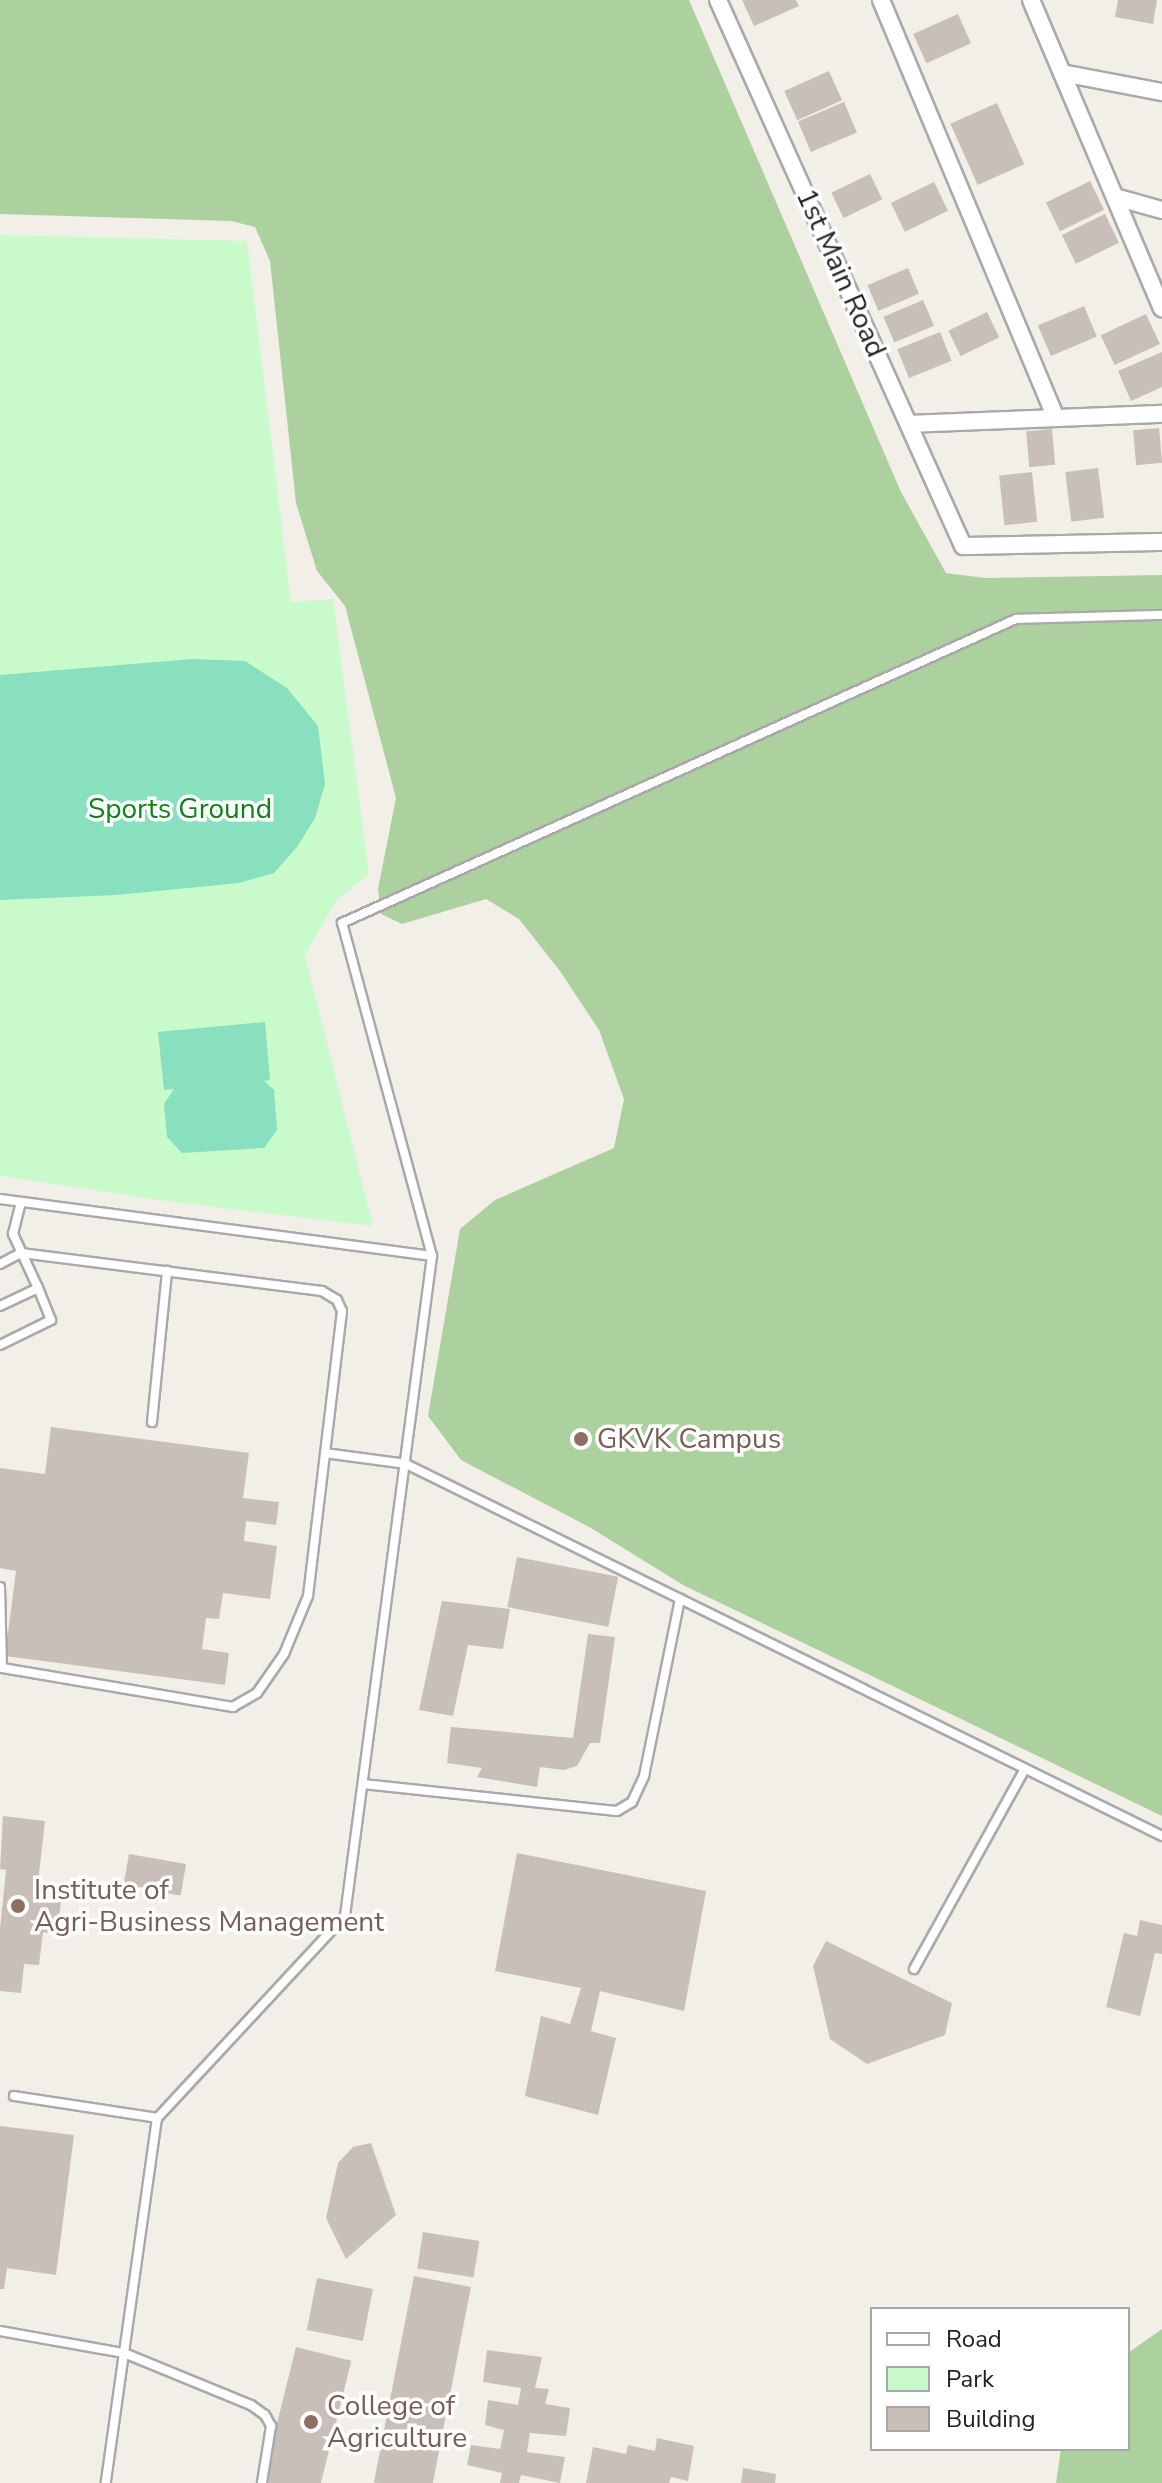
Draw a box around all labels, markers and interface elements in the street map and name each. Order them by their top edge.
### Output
street label: 1st Main Road [789,184,893,362]
park label: Sports Ground [88,792,272,826]
place label: GKVK Campus [597,1422,781,1456]
marker: GKVK Campus [572,1430,590,1448]
place label: Institute of Agri-Business Management [34,1873,384,1939]
marker: Institute of Agri-Business Management [9,1897,27,1915]
legend [870,2307,1130,2451]
text: Road [946,2323,1002,2355]
text: Park [946,2363,994,2395]
place label: College of Agriculture [327,2389,467,2455]
text: Building [946,2403,1036,2435]
marker: College of Agriculture [302,2413,320,2431]

